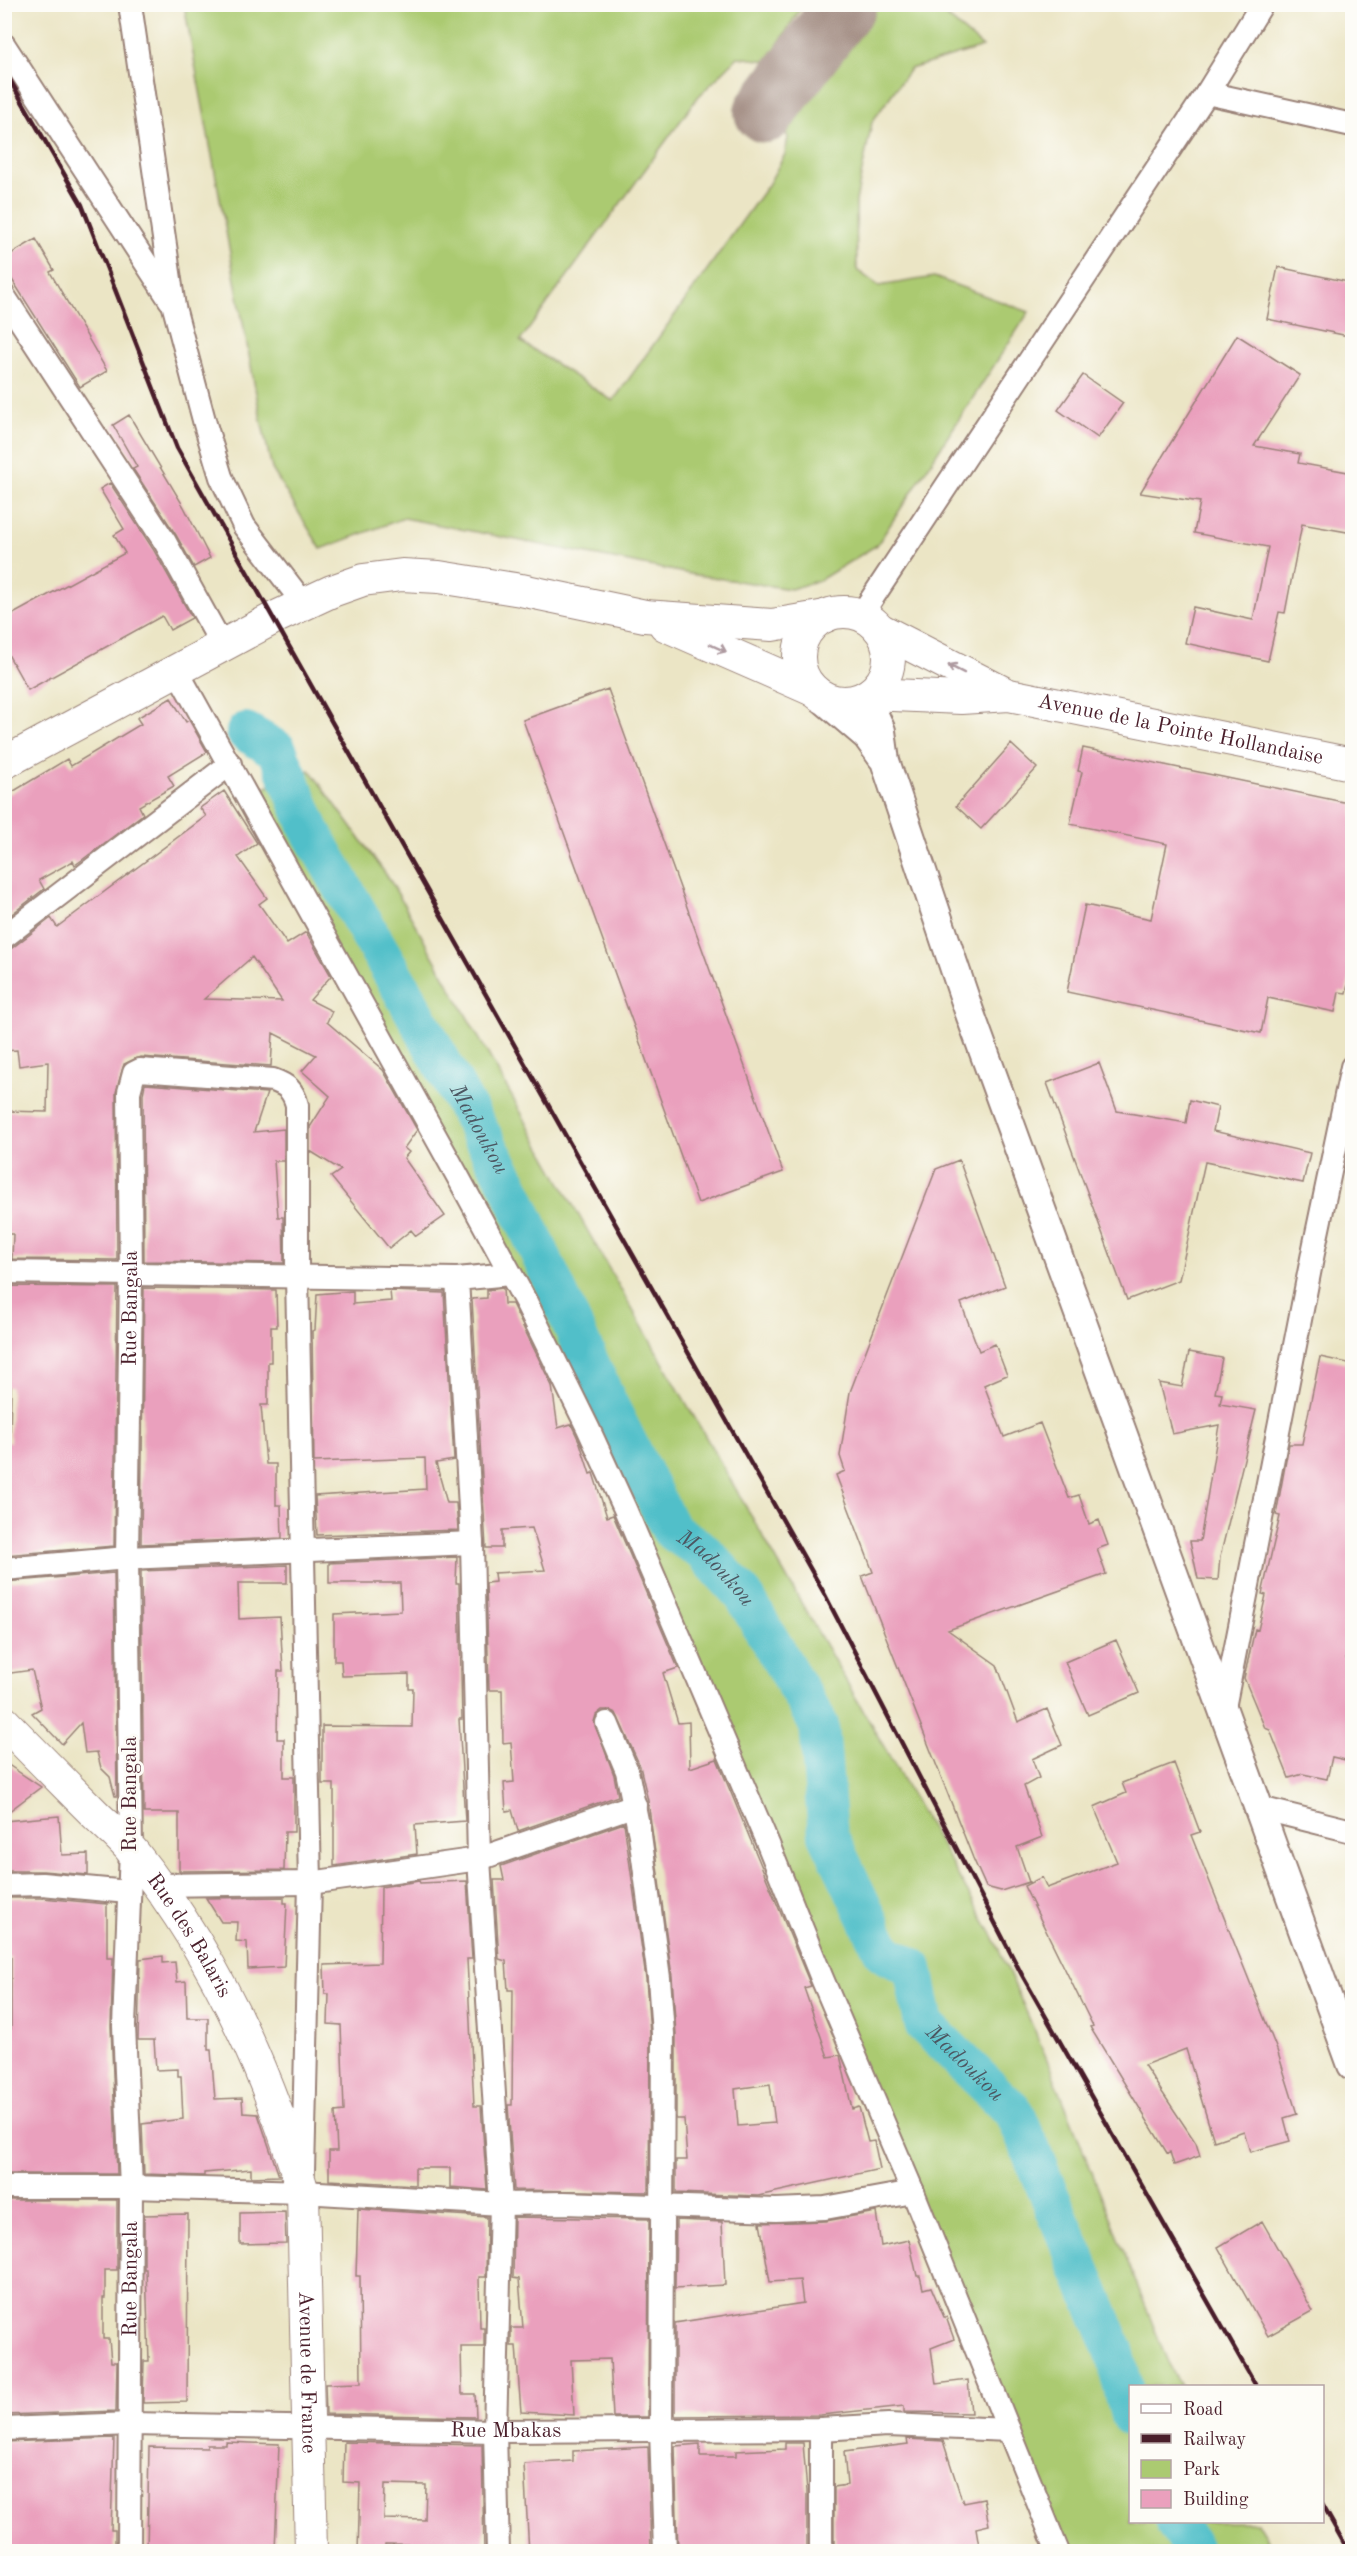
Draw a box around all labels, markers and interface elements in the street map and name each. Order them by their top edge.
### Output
one-way arrow [708,643,726,654]
one-way arrow [948,663,966,674]
street label: Avenue de la Pointe Hollandaise [1036,691,1325,768]
water label: Madoukou [445,1080,512,1179]
street label: Rue Bangala [119,1250,142,1366]
water label: Madoukou [672,1526,759,1611]
street label: Rue Bangala [120,1736,141,1852]
street label: Rue des Balaris [143,1870,235,2001]
water label: Madoukou [920,2020,1008,2106]
street label: Rue Bangala [120,2221,141,2337]
street label: Avenue de France [295,2291,319,2454]
legend [1129,2385,1324,2523]
text: Road [1183,2401,1223,2419]
street label: Rue Mbakas [450,2420,561,2442]
text: Railway [1183,2431,1246,2449]
text: Park [1183,2461,1220,2479]
text: Building [1183,2491,1249,2509]

